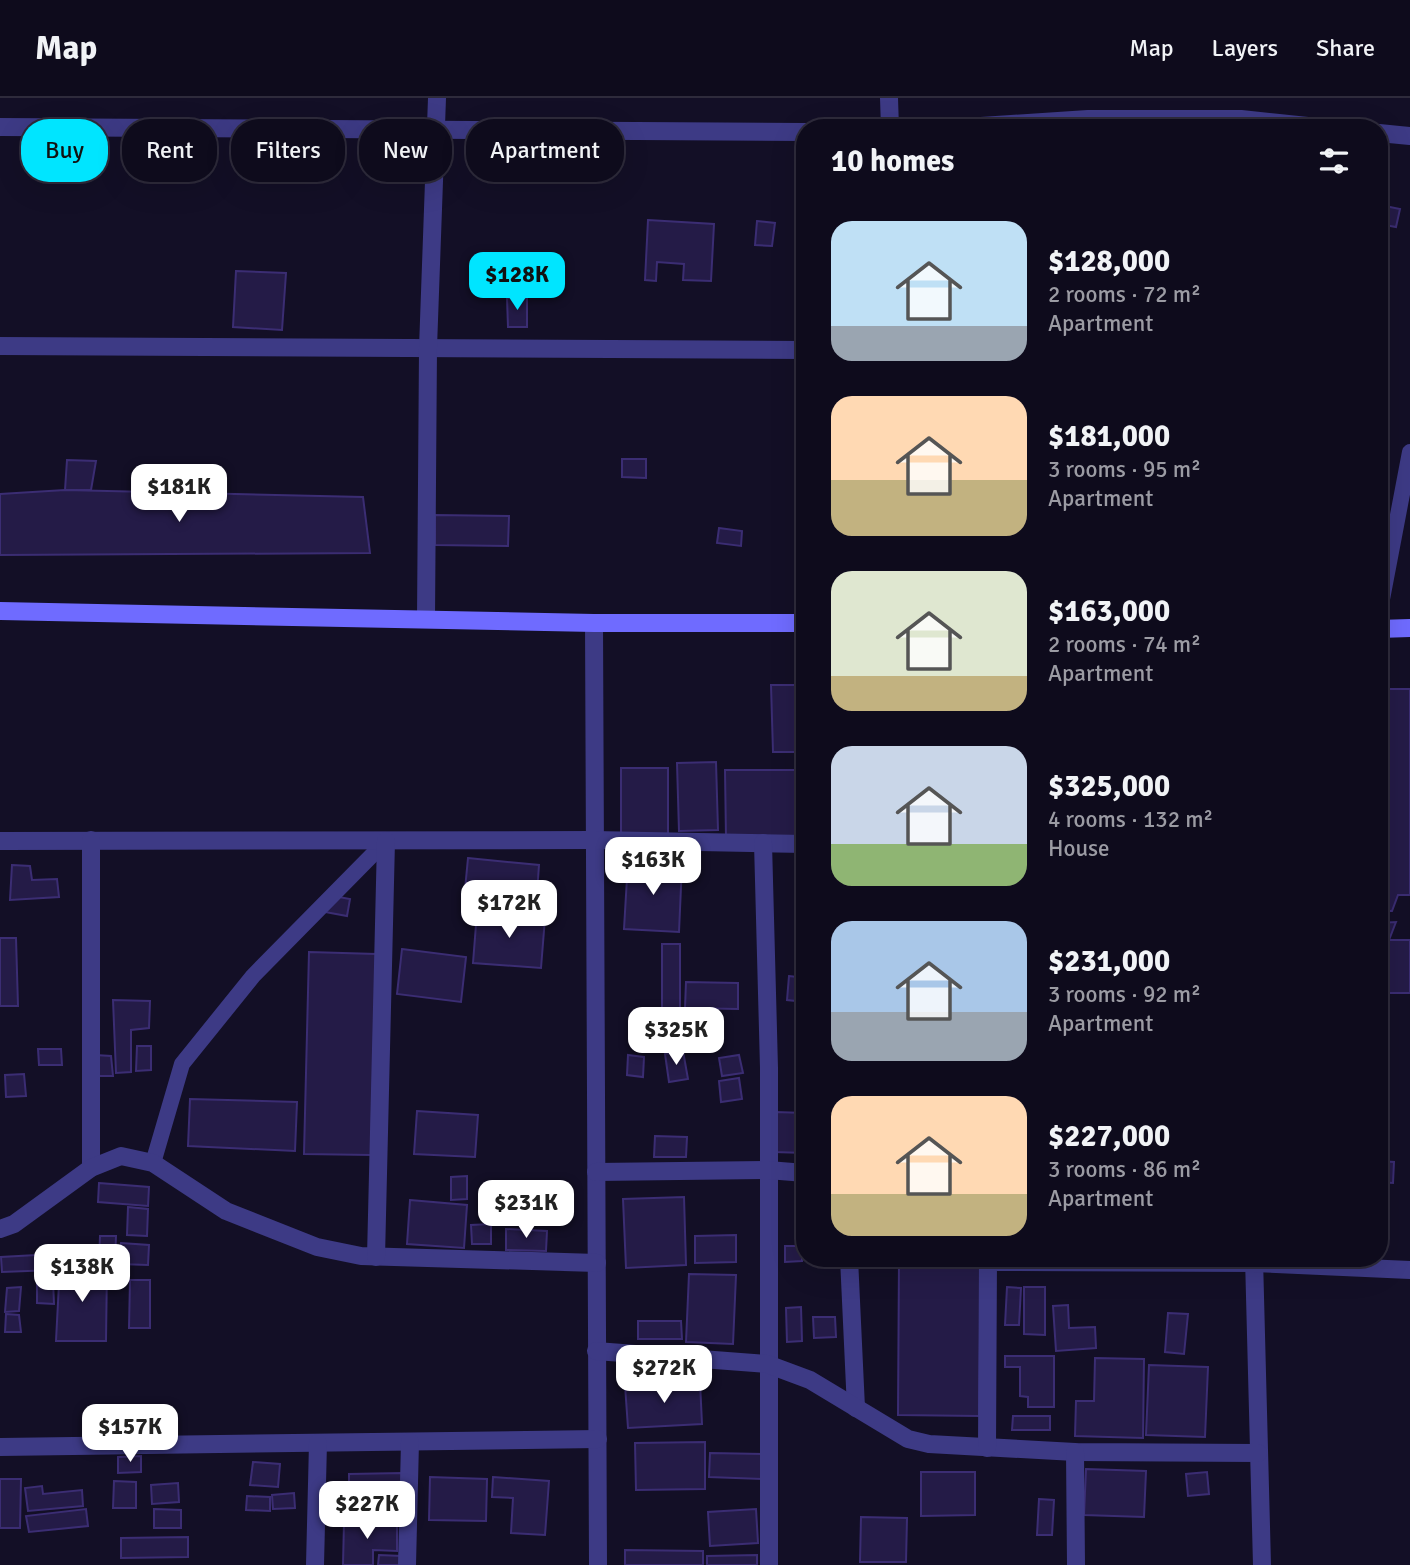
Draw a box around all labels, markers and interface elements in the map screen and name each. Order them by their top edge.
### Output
text: Map [35,28,97,69]
text: Map [1129,33,1174,63]
text: Layers [1212,33,1278,63]
text: Share [1316,33,1375,63]
chip: Buy [21,119,108,182]
chip: Rent [122,119,217,182]
chip: Filters [231,119,345,182]
chip: New [359,119,452,182]
chip: Apartment [466,119,624,182]
icon: filters [1315,142,1353,180]
text: 10 homes [831,143,954,180]
text: $128,000 [1048,243,1170,280]
icon: home [887,249,971,333]
pin: $128K [468,252,566,312]
text: $128K [485,260,549,289]
text: 2 rooms · 72 m² [1048,280,1201,309]
text: Apartment [1048,309,1153,338]
text: $181,000 [1048,418,1170,455]
icon: home [887,424,971,508]
text: 3 rooms · 95 m² [1048,455,1201,484]
pin: $181K [130,464,228,524]
text: $181K [147,472,211,501]
text: Apartment [1048,484,1153,513]
text: $163,000 [1048,593,1170,630]
icon: home [887,599,971,683]
text: 2 rooms · 74 m² [1048,630,1201,659]
text: Apartment [1048,659,1153,688]
text: $325,000 [1048,768,1170,805]
icon: home [887,774,971,858]
text: 4 rooms · 132 m² [1048,805,1213,834]
text: House [1048,834,1110,863]
pin: $163K [604,838,702,897]
text: $163K [621,845,685,874]
pin: $172K [460,880,558,940]
text: $172K [477,888,541,917]
text: $231,000 [1048,943,1170,980]
icon: home [887,949,971,1033]
text: 3 rooms · 92 m² [1048,980,1201,1009]
pin: $325K [627,1007,725,1067]
text: Apartment [1048,1009,1153,1038]
text: $325K [644,1015,708,1044]
text: $227,000 [1048,1118,1170,1155]
icon: home [887,1124,971,1208]
text: 3 rooms · 86 m² [1048,1155,1201,1184]
pin: $231K [477,1180,575,1240]
text: Apartment [1048,1184,1153,1213]
text: $231K [494,1188,558,1217]
pin: $138K [33,1244,131,1304]
text: $138K [50,1252,114,1281]
pin: $272K [615,1346,713,1405]
text: $272K [632,1353,696,1382]
pin: $157K [81,1404,179,1464]
text: $157K [98,1412,162,1441]
pin: $227K [318,1482,416,1541]
text: $227K [335,1489,399,1518]

